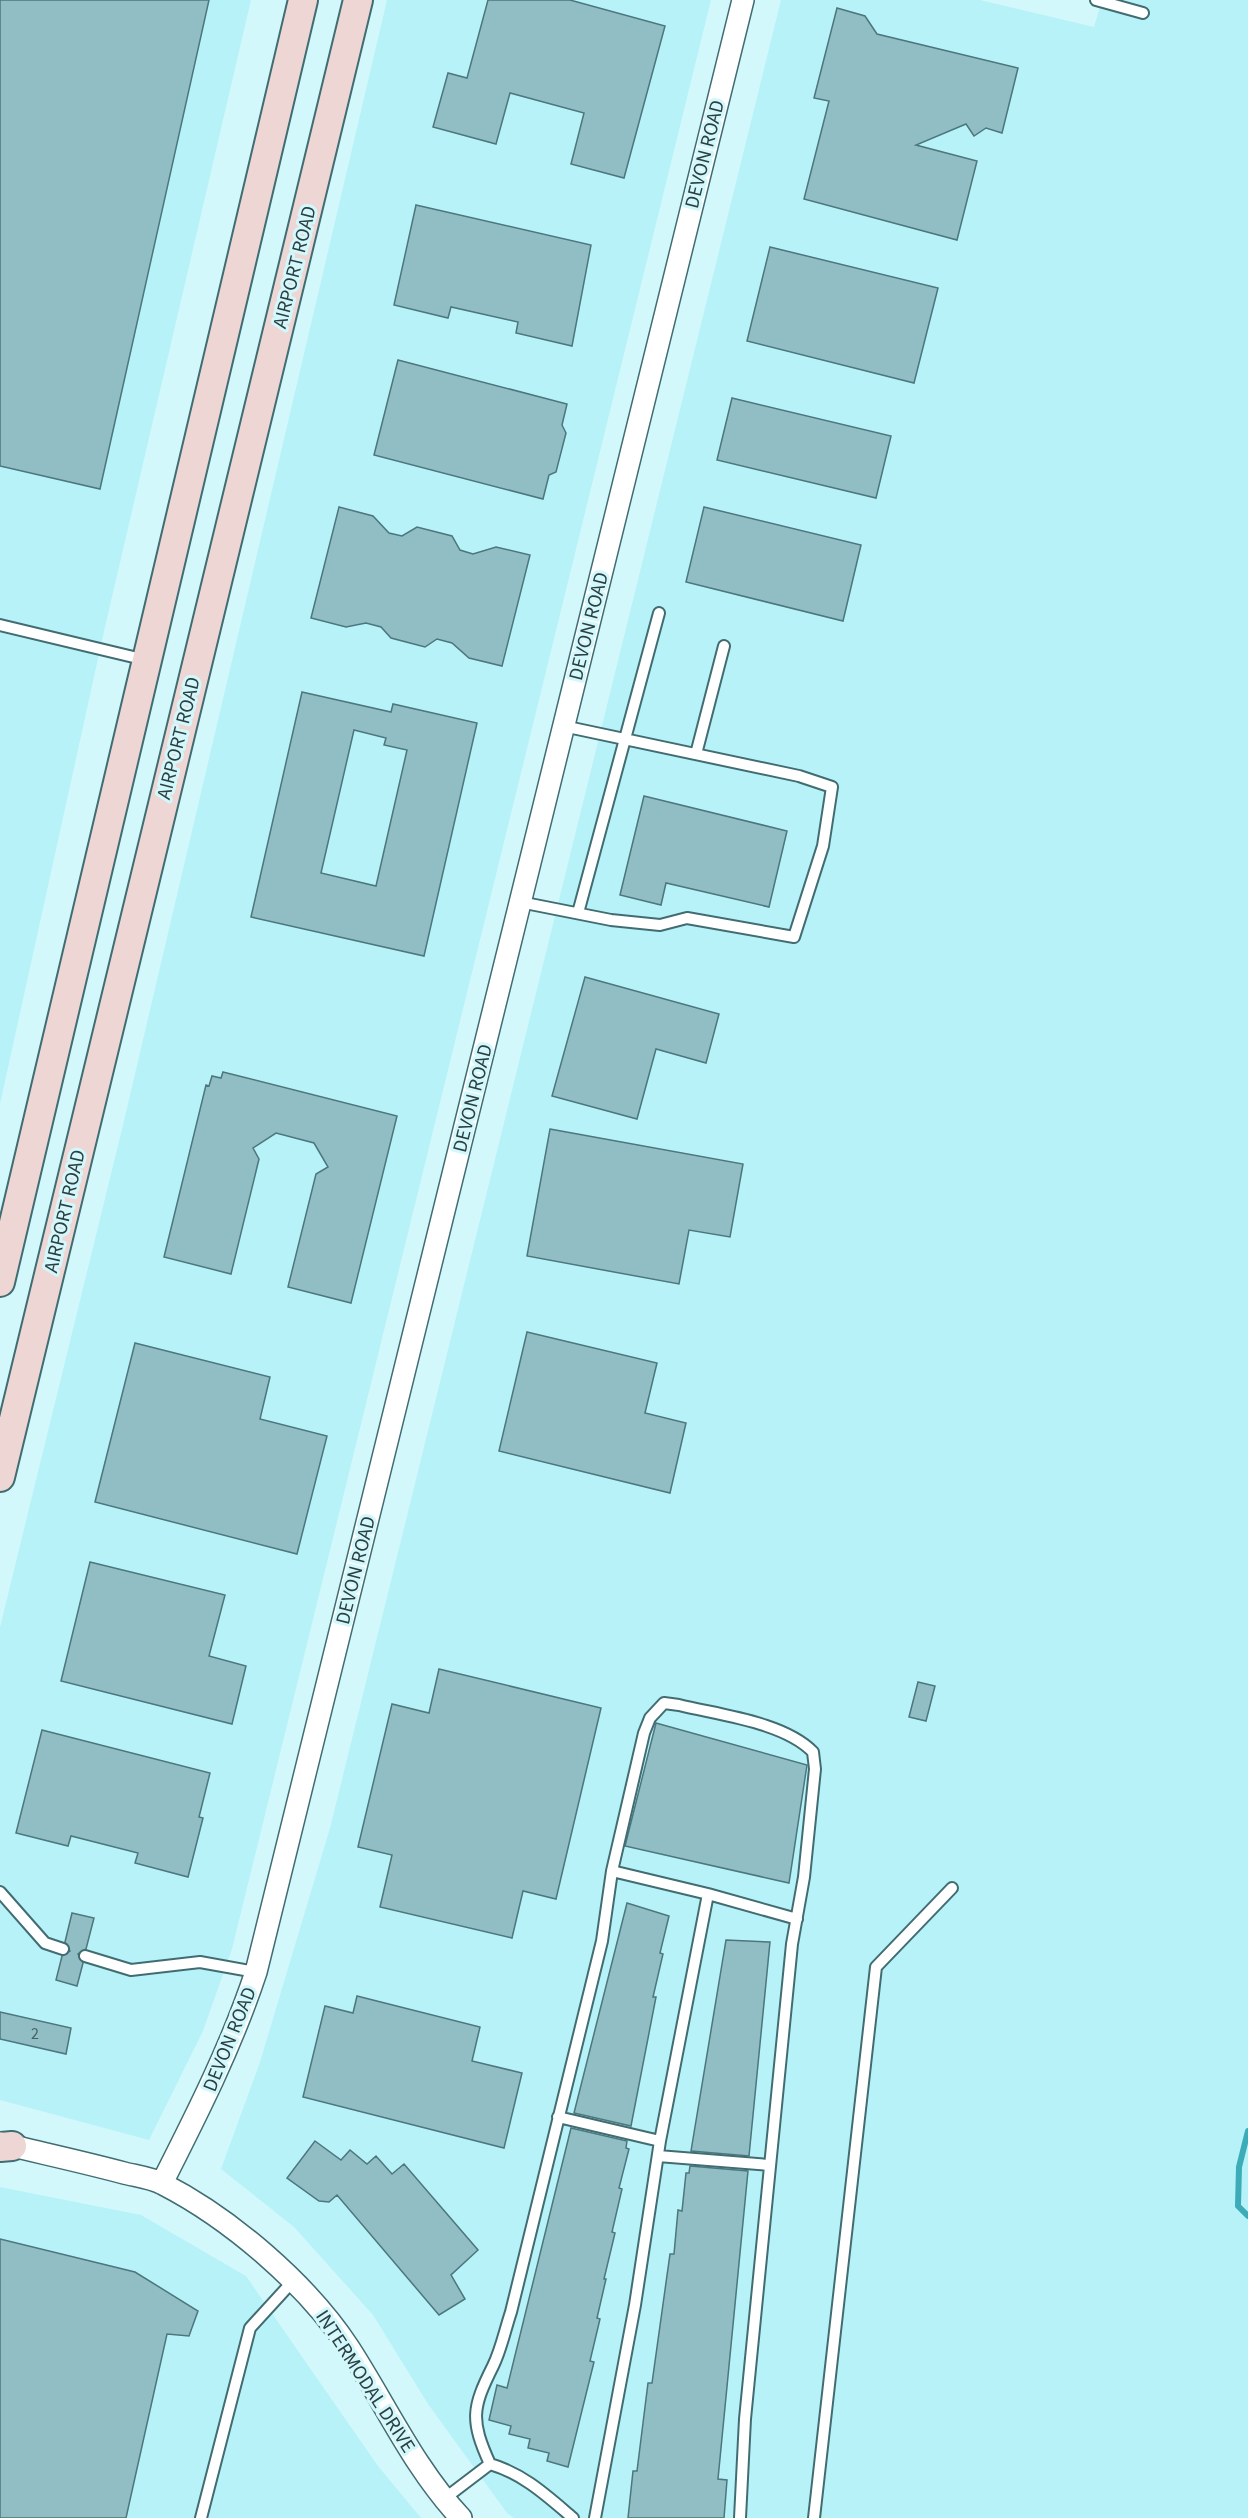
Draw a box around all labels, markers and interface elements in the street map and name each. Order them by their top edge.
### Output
street label: DEVON ROAD [678,97,732,211]
street label: AIRPORT ROAD [266,203,324,332]
street label: DEVON ROAD [562,569,616,683]
street label: AIRPORT ROAD [150,674,208,803]
street label: DEVON ROAD [446,1041,500,1155]
street label: AIRPORT ROAD [37,1147,93,1276]
street label: DEVON ROAD [329,1513,383,1627]
street label: DEVON ROAD [196,1983,264,2096]
house number: 2 [31,2023,39,2045]
street label: INTERMODAL DRIVE [308,2305,422,2458]

